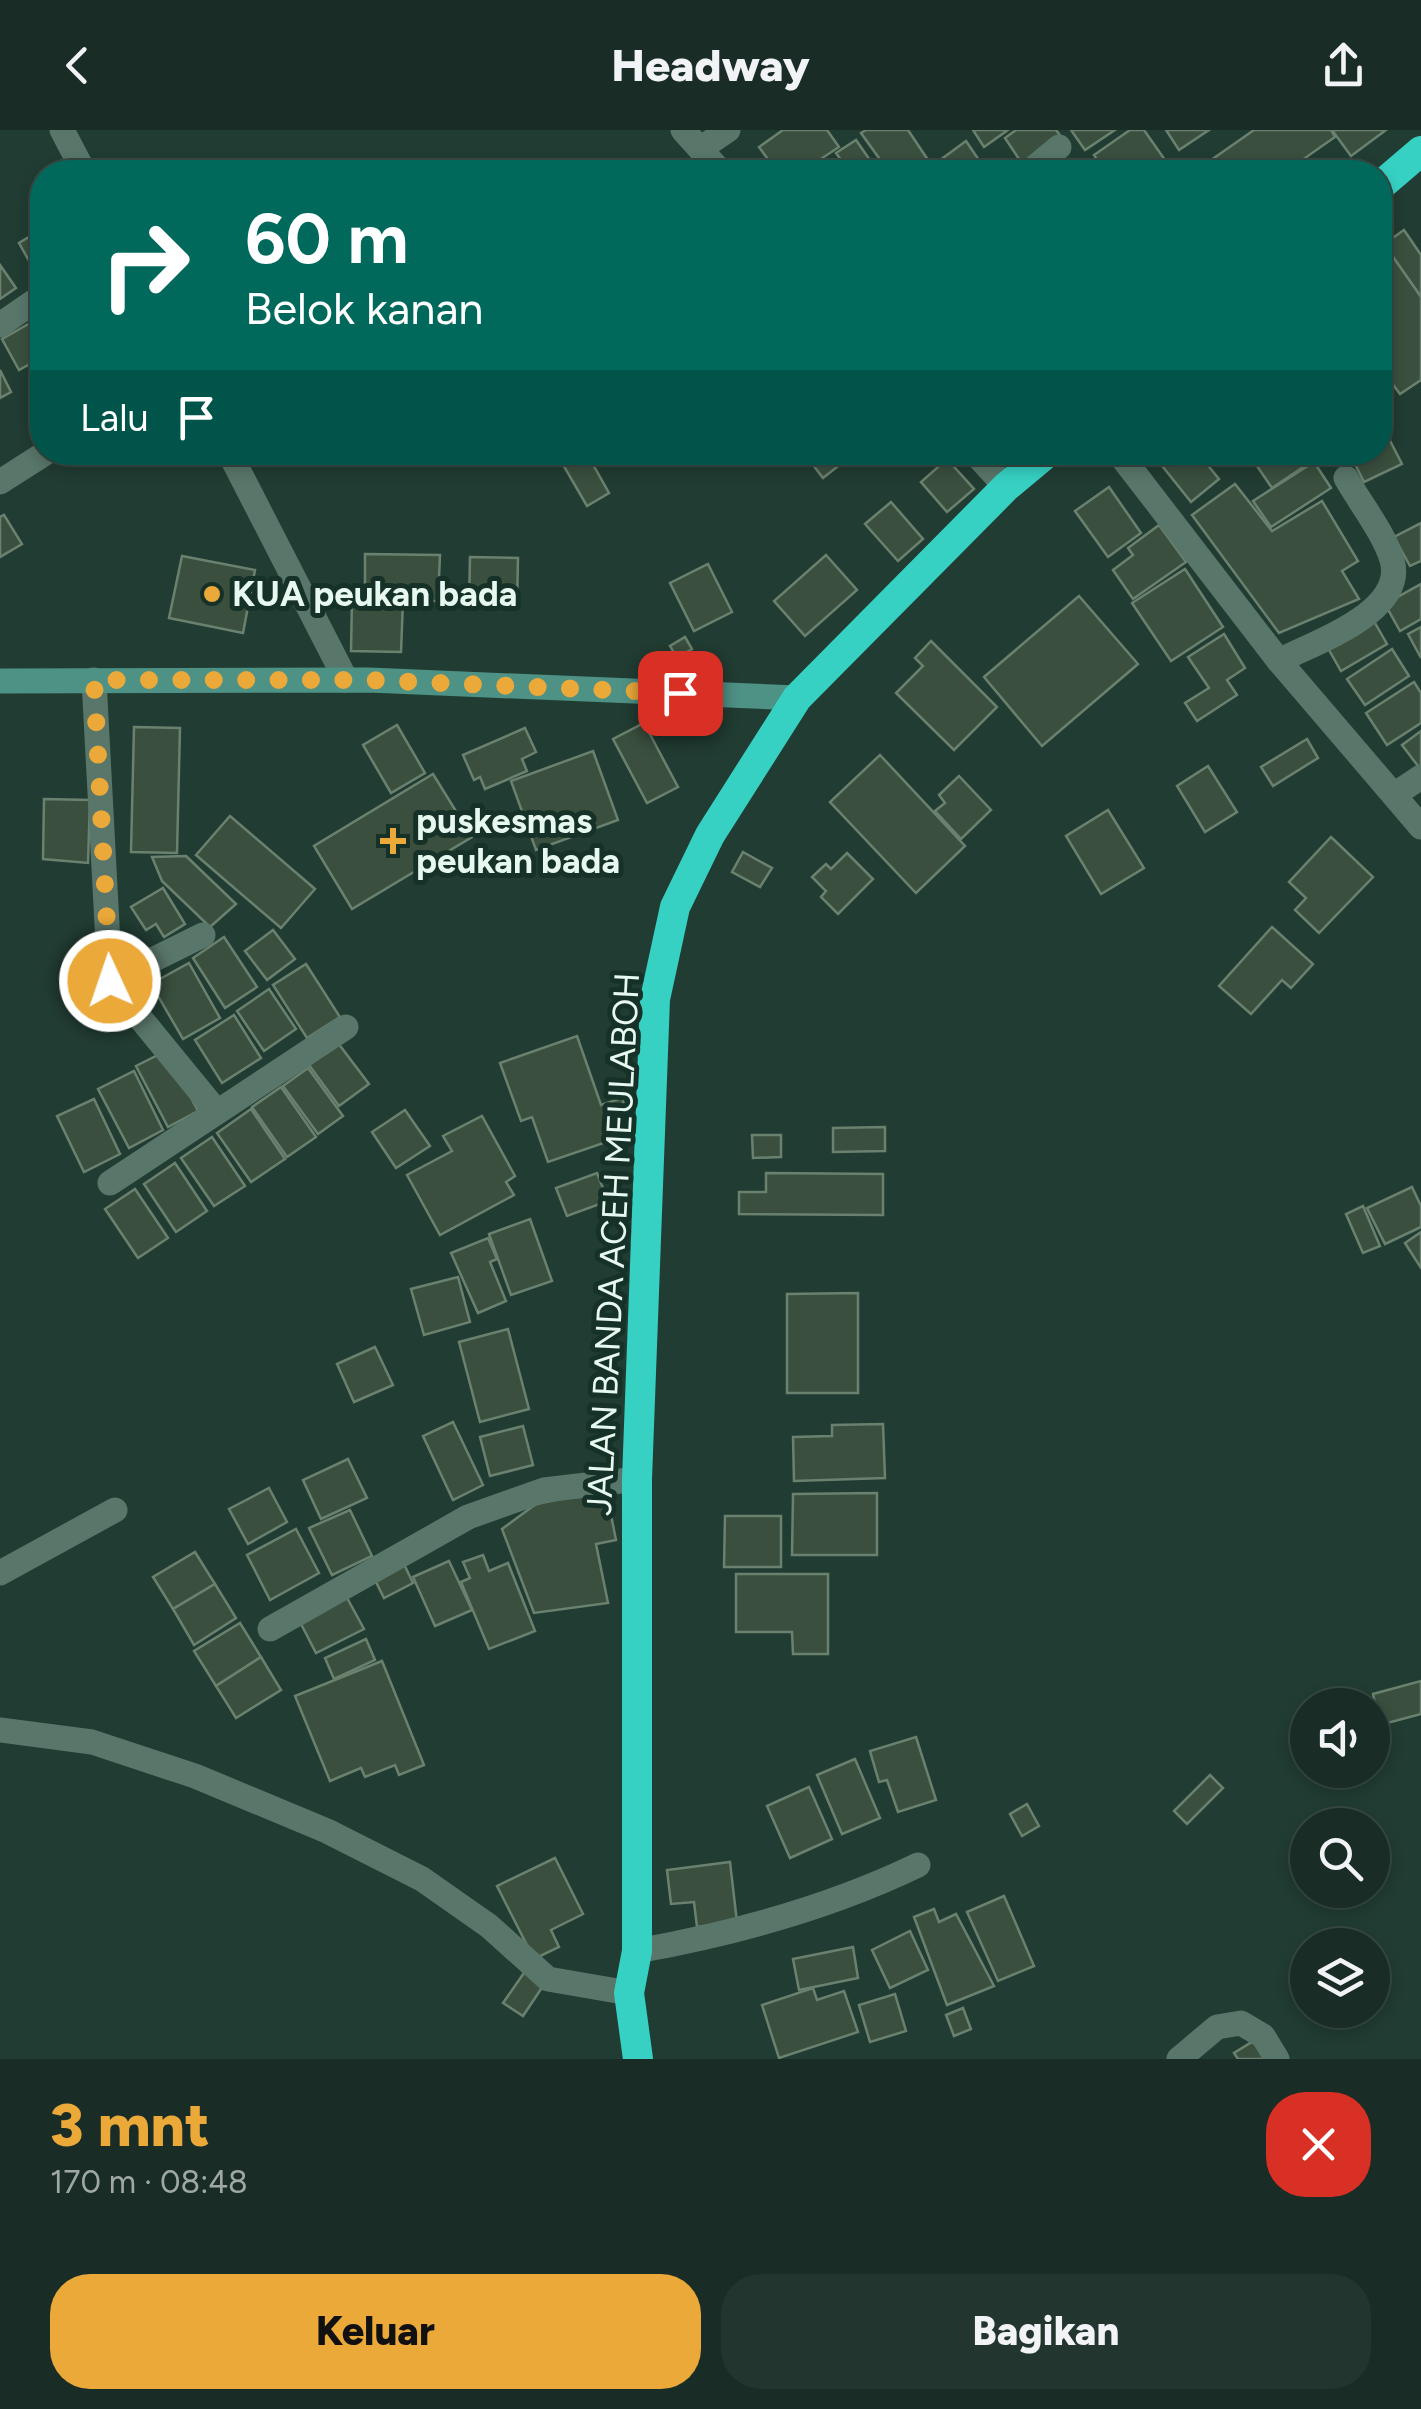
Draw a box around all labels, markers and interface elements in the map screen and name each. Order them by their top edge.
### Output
icon: back [50,38,105,93]
text: Headway [611,38,810,92]
icon: share [1316,38,1371,93]
text: 60 m [245,196,409,281]
icon: right [80,200,210,330]
text: Belok kanan [245,281,483,335]
icon: arrive [169,390,224,445]
text: Lalu [80,395,149,441]
place label: KUA peukan bada [232,573,517,615]
marker: KUA peukan bada [201,583,223,605]
pin [638,651,723,736]
icon: arrive [653,666,708,721]
place label: puskesmas peukan bada [416,800,620,882]
marker: puskesmas peukan bada [380,828,406,854]
position arrow [58,929,162,1033]
street label: JALAN BANDA ACEH MEULABOH [578,971,648,1517]
map controls [1290,1688,1390,2028]
button: sound [1290,1688,1390,1788]
button: search [1290,1808,1390,1908]
button: layers [1290,1928,1390,2028]
text: 3 mnt [50,2089,210,2161]
button: close [1266,2092,1371,2197]
text: 170 m · 08:48 [50,2163,248,2201]
button: Keluar [50,2274,701,2389]
button: Bagikan [721,2274,1371,2389]

